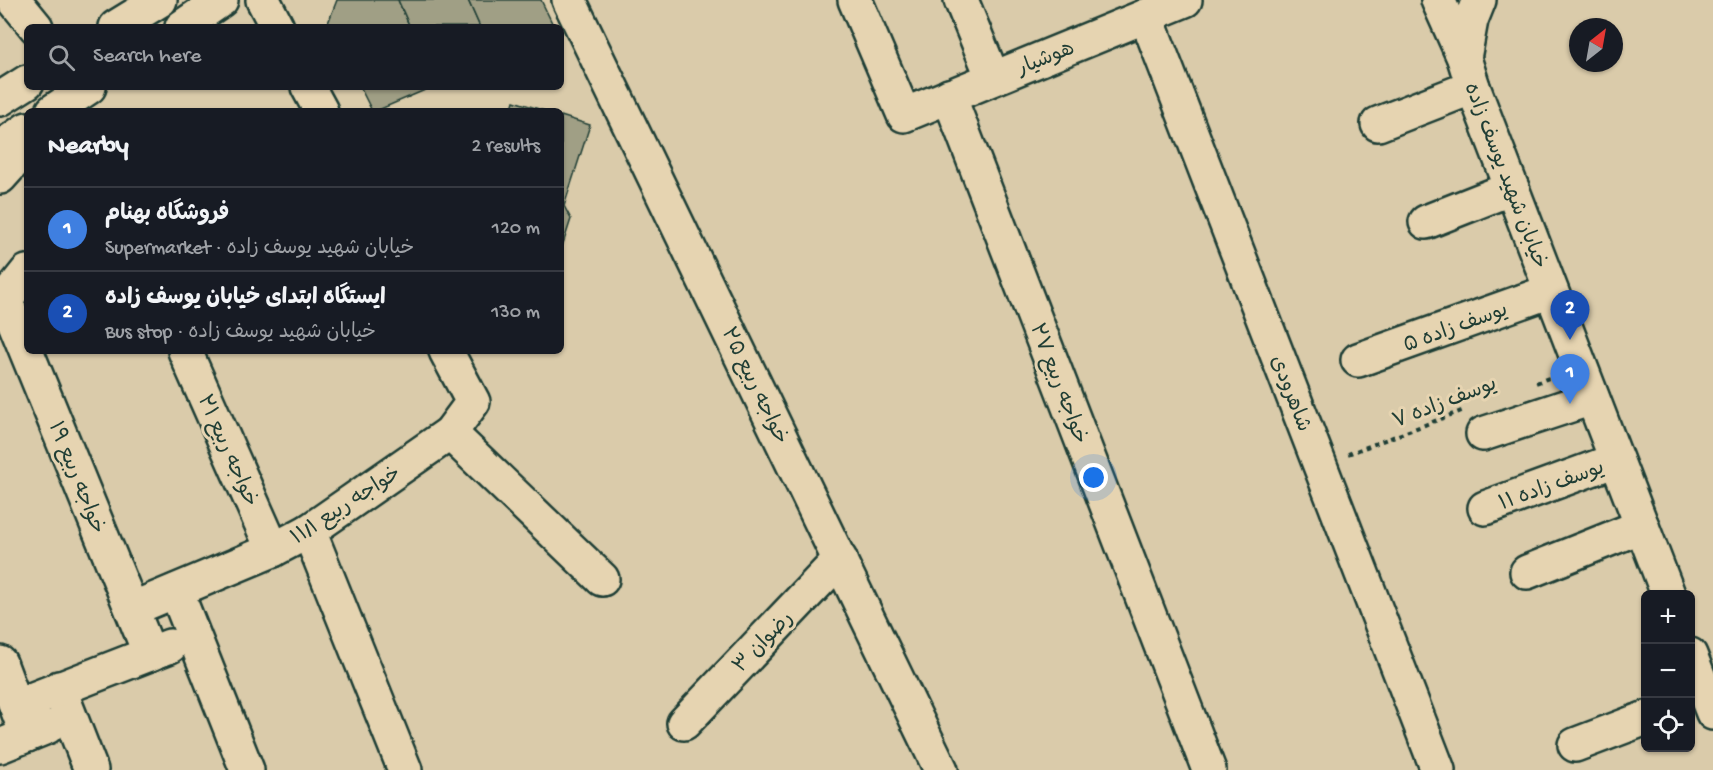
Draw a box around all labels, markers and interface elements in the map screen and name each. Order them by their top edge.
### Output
north arrow [1569,18,1623,72]
search box [24,24,564,90]
street label: هوشیار [1013,37,1079,83]
icon: search [45,41,78,74]
text: Search here [93,44,201,70]
street label: خیابان شهید یوسف زاده [1457,80,1551,273]
text: Nearby [48,132,129,163]
text: 2 results [471,136,540,159]
text: فروشگاه بهنام [105,202,229,228]
text: 1 [63,218,72,241]
text: 120 m [492,218,540,241]
text: Supermarket · خیابان شهید یوسف زاده [105,238,414,261]
text: ایستگاه ابتدای خیابان یوسف زاده [105,286,386,312]
pin: 2 [1550,290,1590,340]
street label: یوسف زاده ۵ [1400,299,1512,360]
text: 2 [63,302,72,325]
text: 130 m [491,302,540,325]
street label: خواجه ربیع ۲۷ [1022,320,1091,448]
text: Bus stop · خیابان شهید یوسف زاده [105,322,376,345]
street label: خواجه ربیع ۲۵ [714,324,792,449]
street label: شاهرودی [1263,353,1315,436]
pin: 1 [1550,354,1590,404]
street label: یوسف زاده ۷ [1390,373,1501,436]
street label: خواجه ربیع ۲۱ [190,392,262,511]
street label: خواجه ربیع ۱۹ [41,418,109,538]
street label: یوسف زاده ۱۱ [1496,457,1608,518]
street label: خواجه ربیع ۱۱/۱ [287,462,407,552]
your location [1079,463,1108,492]
map controls [1641,590,1695,752]
button: + [1641,590,1695,644]
street label: رضوان ۳ [729,607,800,680]
button: − [1641,644,1695,698]
button: locate [1641,698,1695,752]

